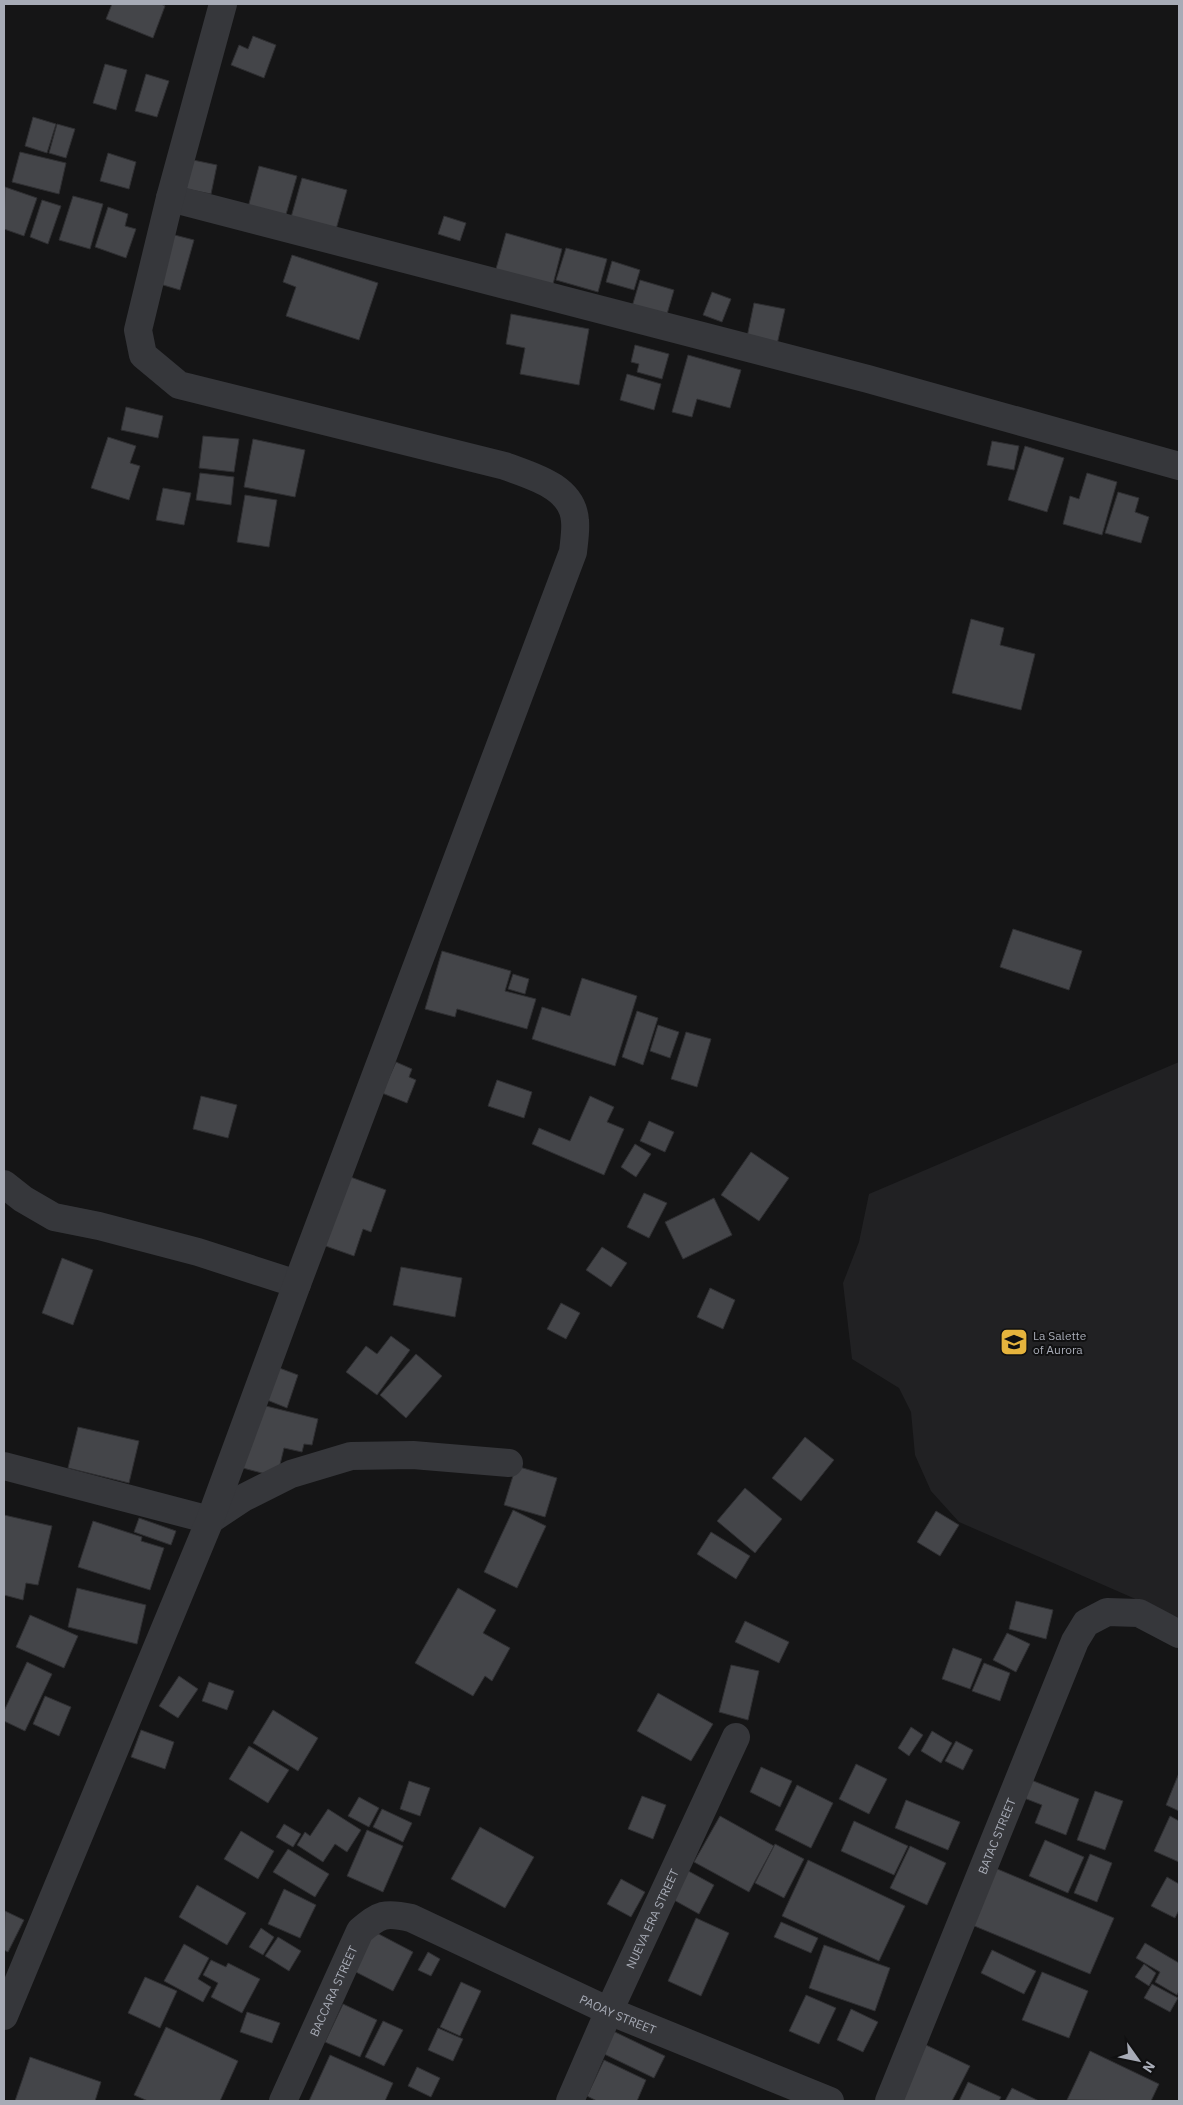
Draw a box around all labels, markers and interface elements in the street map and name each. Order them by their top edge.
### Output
school or university icon: La Salette of Aurora [999,1327,1029,1357]
place label: La Salette of Aurora [1033,1328,1087,1357]
street label: BATAC STREET [974,1795,1018,1876]
street label: NUEVA ERA STREET [622,1866,682,1971]
street label: BACCARA STREET [306,1943,360,2039]
street label: PAOAY STREET [577,1991,659,2037]
north arrow [1113,2035,1163,2085]
text: N [1139,2058,1159,2076]

